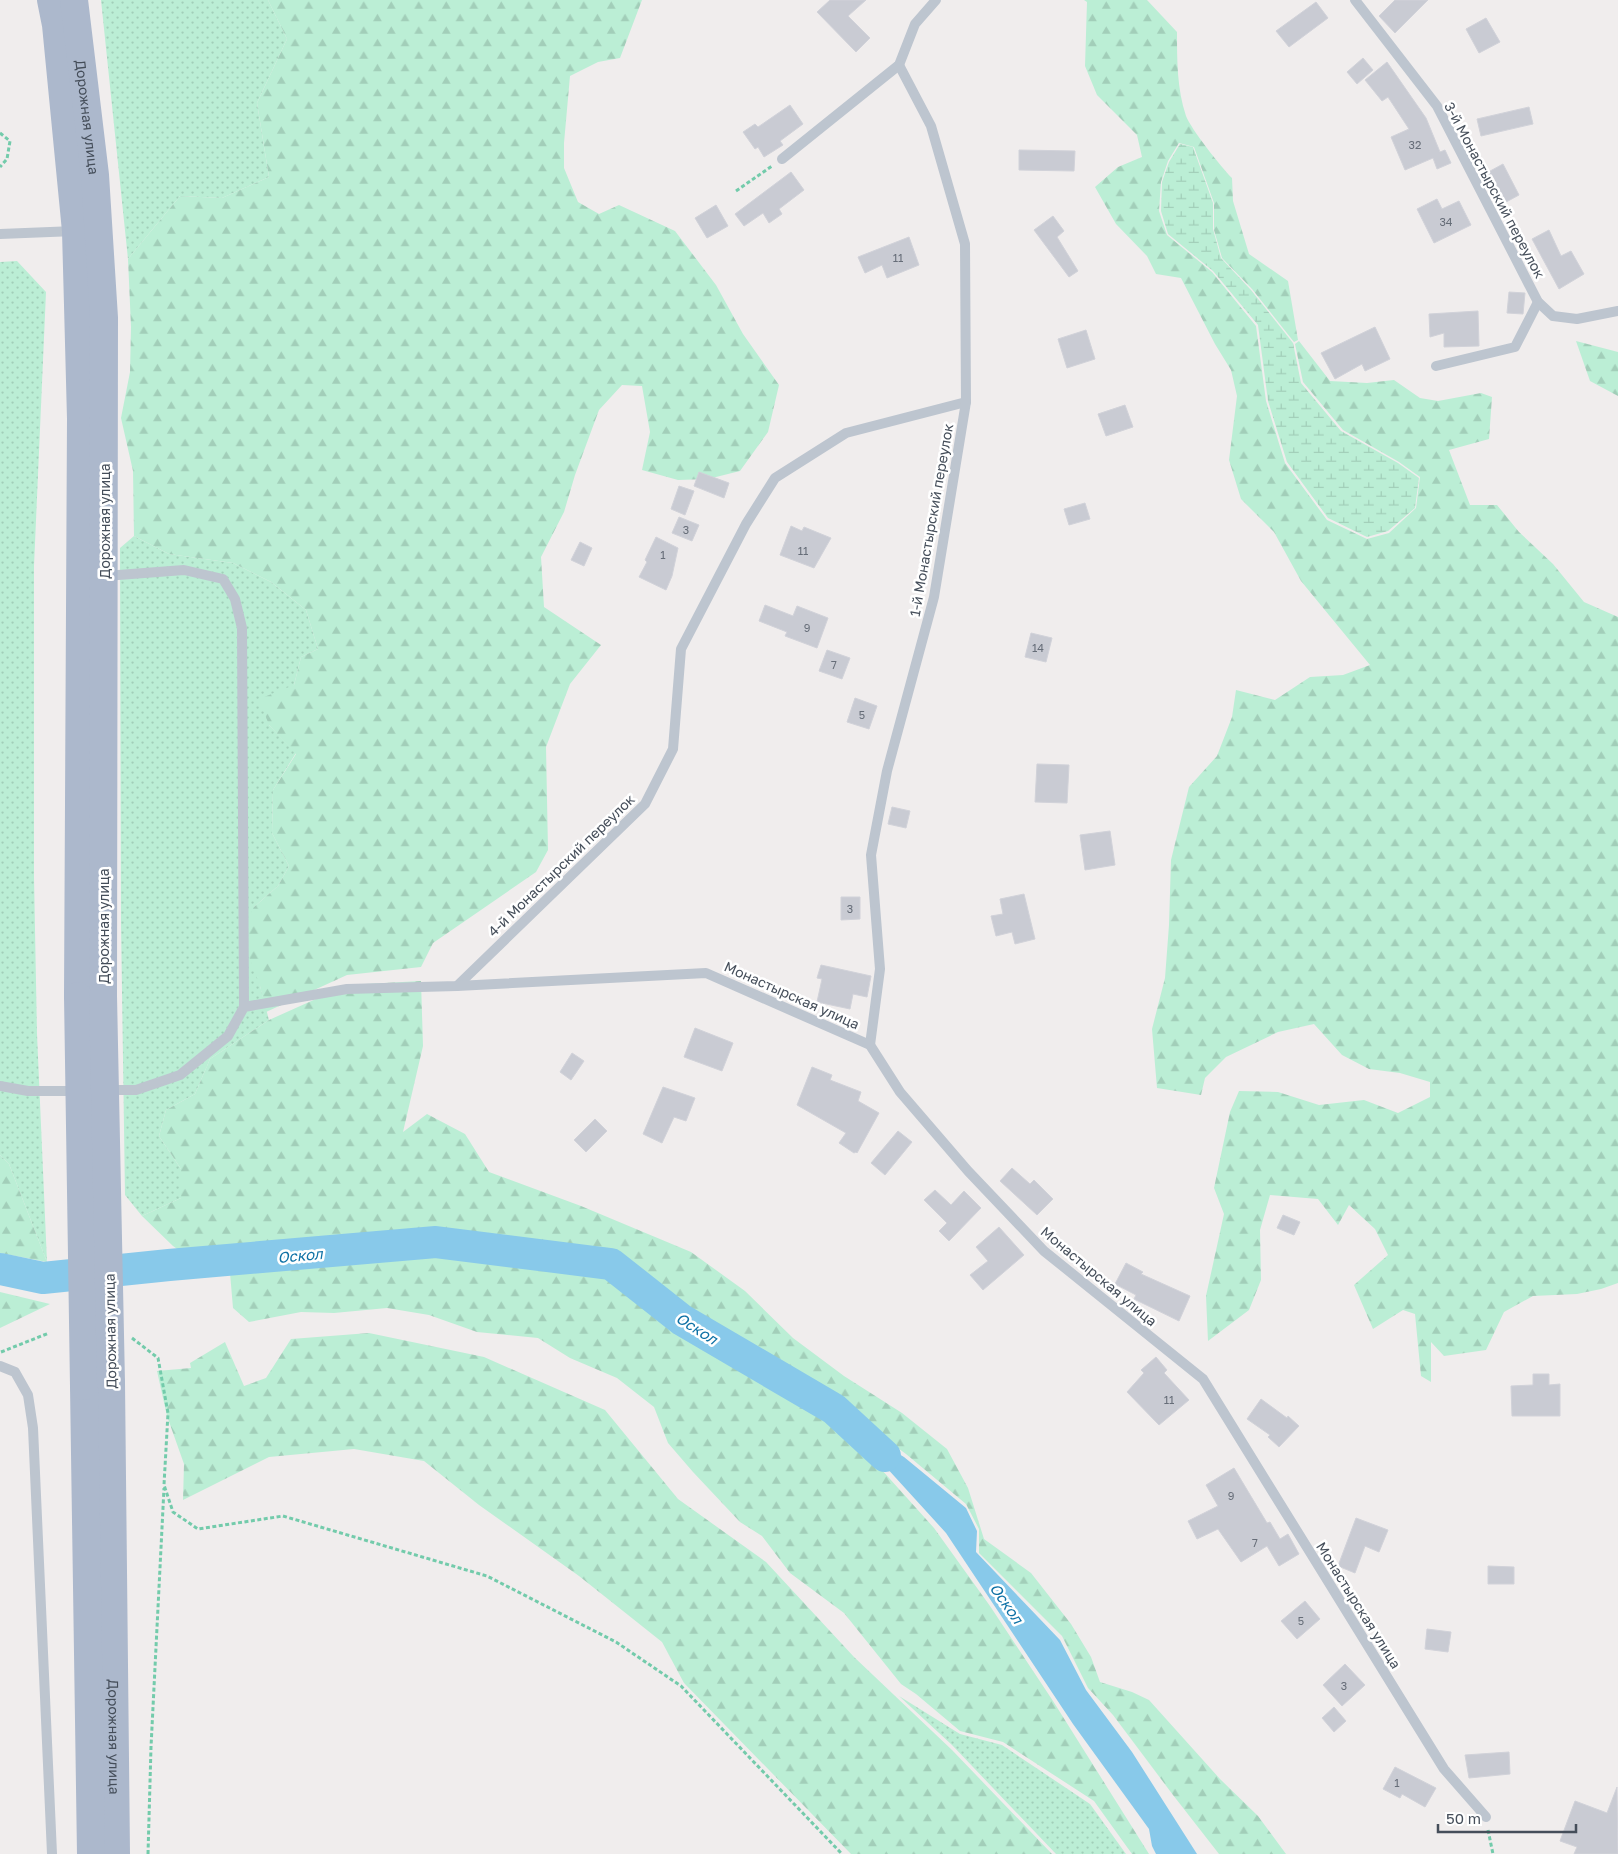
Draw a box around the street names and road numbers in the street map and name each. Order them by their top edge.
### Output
street label: Дорожная улица [73,59,103,175]
street label: 3-й Монастырский переулок [1441,99,1549,281]
street label: 1-й Монастырский переулок [906,422,956,618]
street label: Дорожная улица [96,463,113,579]
street label: 4-й Монастырский переулок [484,790,638,940]
street label: Дорожная улица [95,868,112,984]
street label: Монастырская улица [722,958,862,1032]
street label: Монастырская улица [1038,1223,1160,1329]
street label: Дорожная улица [100,1273,120,1389]
street label: Монастырская улица [1313,1539,1405,1671]
street label: Дорожная улица [106,1679,124,1795]

